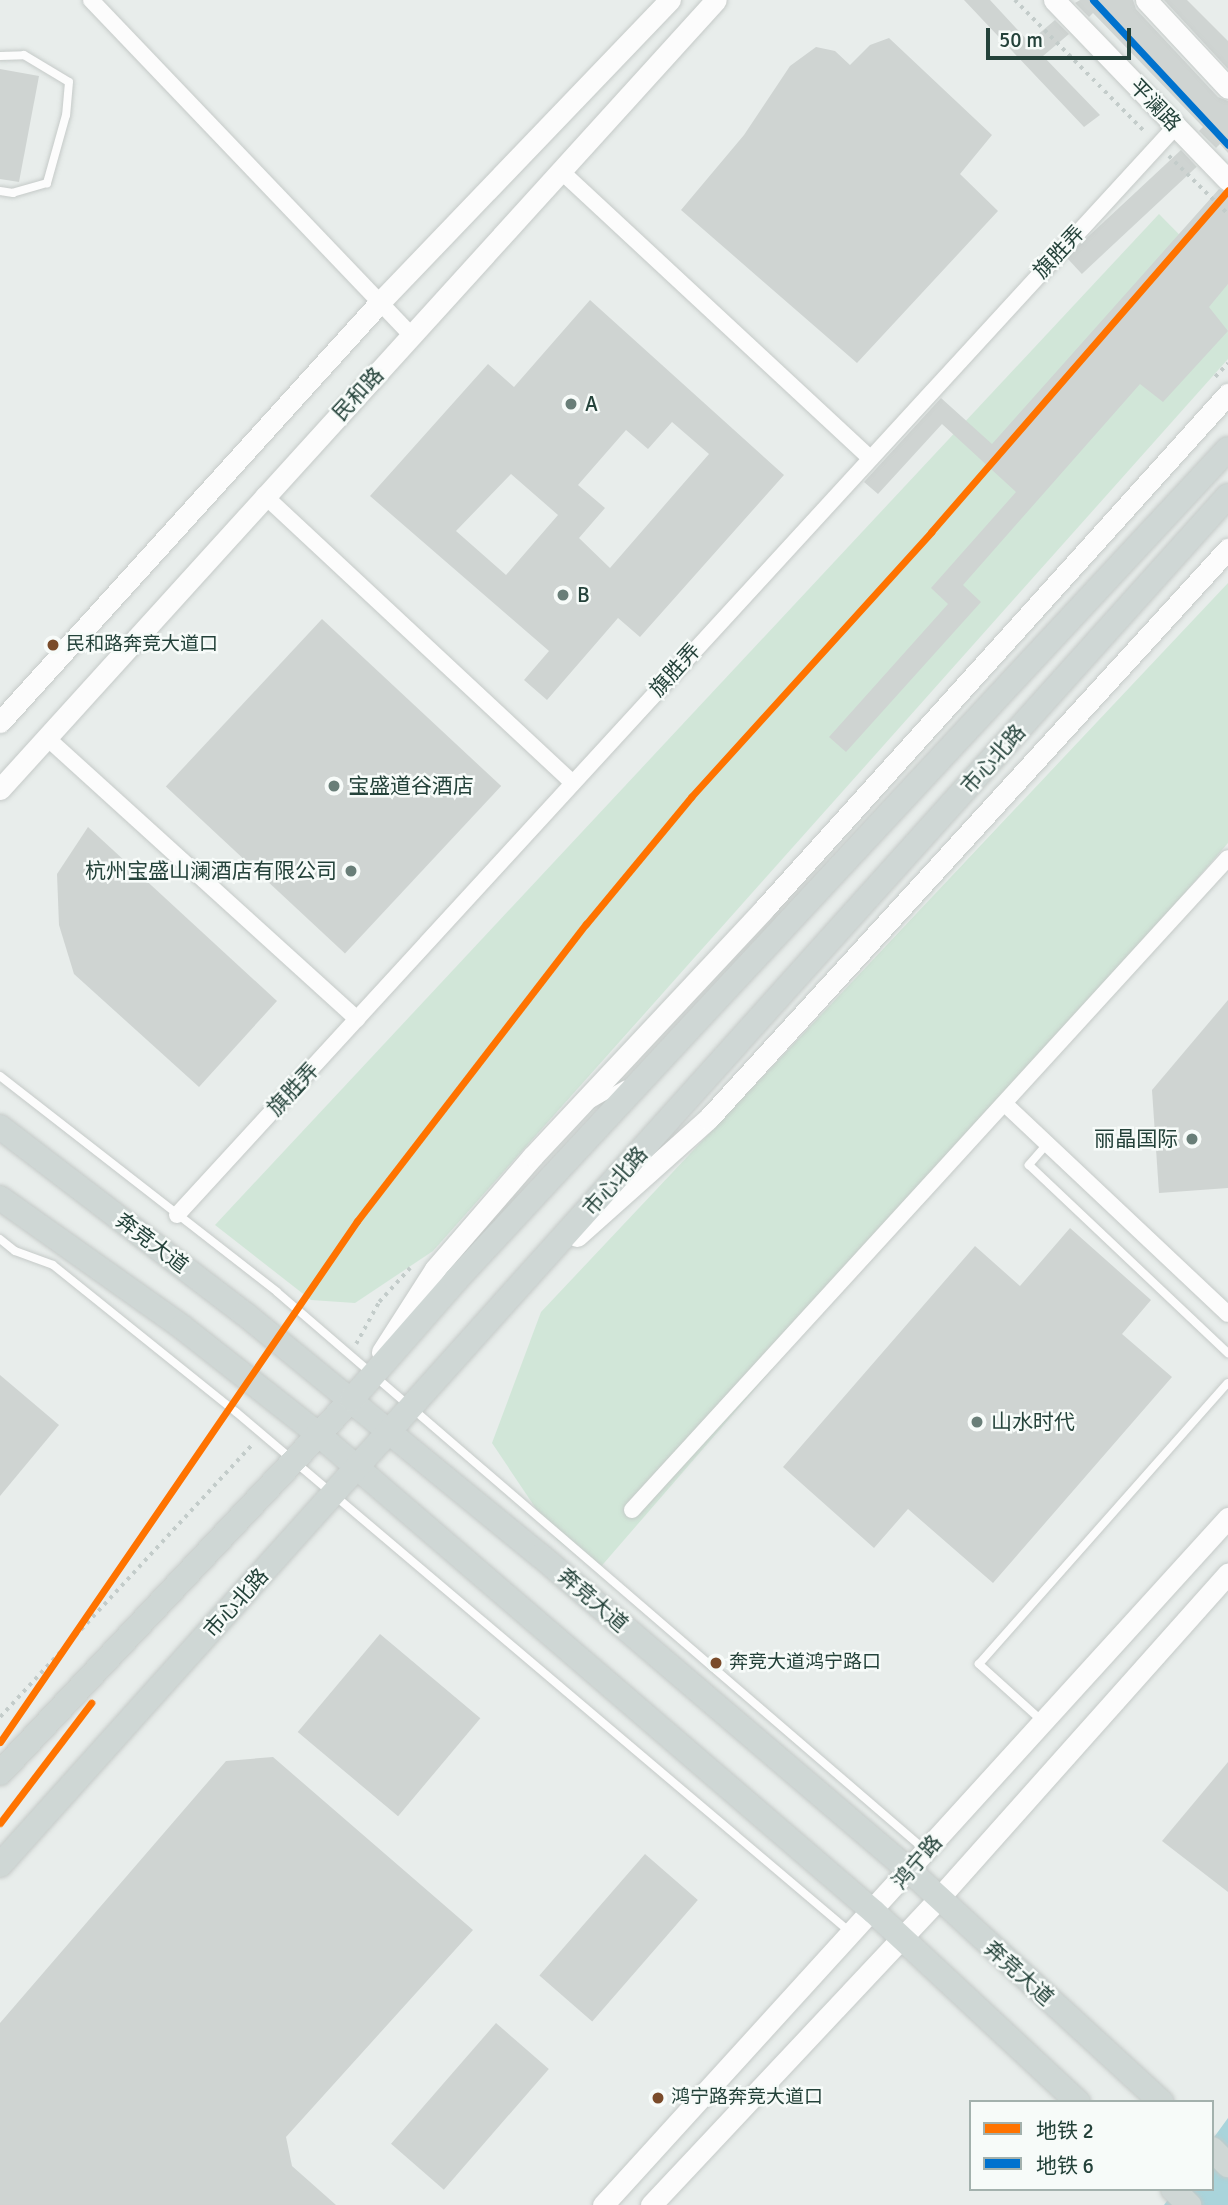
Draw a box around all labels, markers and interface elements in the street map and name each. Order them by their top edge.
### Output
scale bar [990,14,1135,58]
text: 50 m [999,27,1043,53]
street label: 平澜路 [1124,74,1186,136]
street label: 旗胜弄 [1028,220,1090,284]
street label: 民和路 [327,362,389,426]
place label: A [585,391,598,417]
marker: A [563,396,579,412]
place label: B [577,582,590,608]
marker: B [555,587,571,603]
place label: 民和路奔竞大道口 [66,634,218,656]
marker: 民和路奔竞大道口 [46,638,60,652]
street label: 旗胜弄 [645,638,705,702]
street label: 市心北路 [956,719,1030,799]
place label: 宝盛道谷酒店 [348,773,474,799]
marker: 宝盛道谷酒店 [326,778,342,794]
place label: 杭州宝盛山澜酒店有限公司 [85,858,337,884]
marker: 杭州宝盛山澜酒店有限公司 [343,863,359,879]
street label: 旗胜弄 [262,1057,324,1121]
place label: 丽晶国际 [1094,1126,1178,1152]
marker: 丽晶国际 [1184,1131,1200,1147]
street label: 市心北路 [578,1141,652,1221]
street label: 奔竞大道 [111,1208,193,1278]
place label: 山水时代 [991,1409,1075,1435]
marker: 山水时代 [969,1414,985,1430]
street label: 市心北路 [199,1563,273,1643]
street label: 奔竞大道 [553,1563,633,1637]
place label: 奔竞大道鸿宁路口 [729,1652,881,1674]
marker: 奔竞大道鸿宁路口 [709,1656,723,1670]
street label: 鸿宁路 [887,1830,947,1894]
street label: 奔竞大道 [979,1936,1059,2010]
place label: 鸿宁路奔竞大道口 [671,2087,823,2109]
marker: 鸿宁路奔竞大道口 [651,2091,665,2105]
legend [969,2100,1214,2191]
text: 地铁 2 [1036,2118,1094,2144]
text: 地铁 6 [1036,2153,1094,2179]

